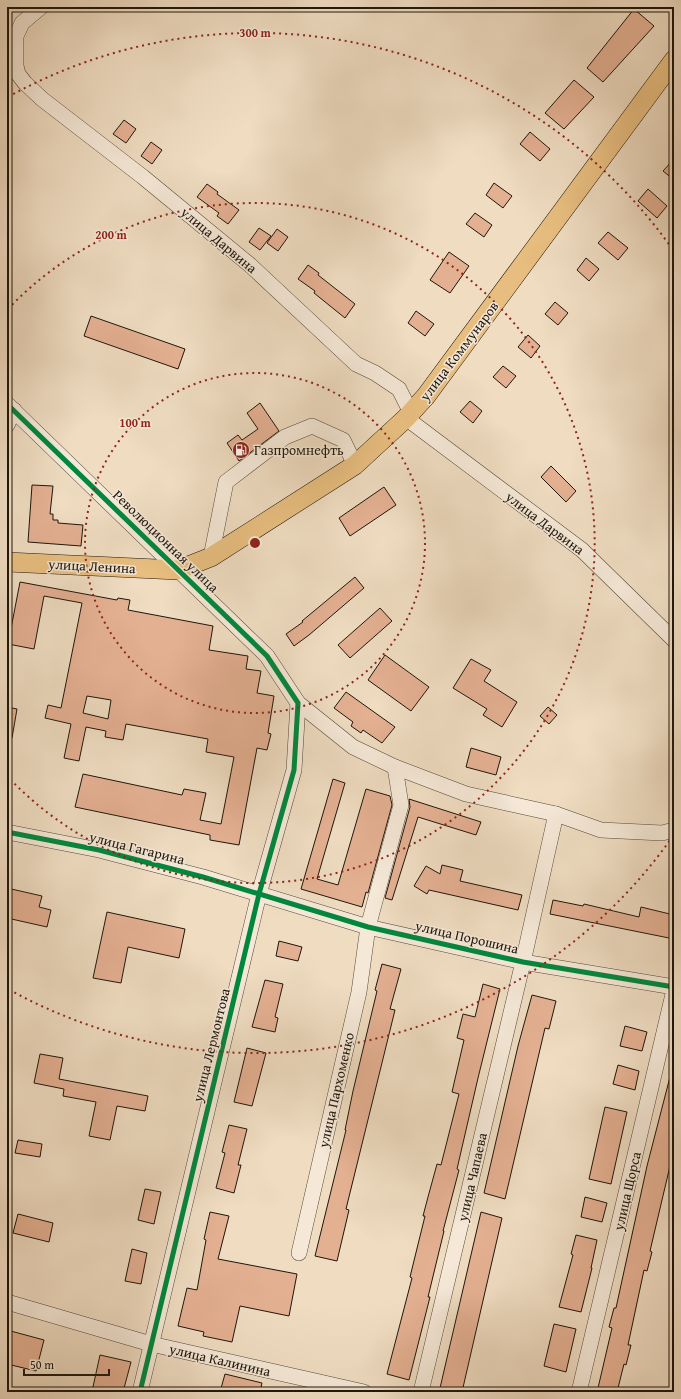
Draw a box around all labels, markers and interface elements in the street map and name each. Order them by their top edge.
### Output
text: 300 m [239,24,272,41]
street label: улица Дарвина [176,201,262,278]
text: 200 m [95,226,128,243]
street label: улица Коммунаров [414,297,503,406]
text: 100 m [119,414,152,431]
fuel station icon: Газпромнефть [231,440,251,460]
place label: Газпромнефть [254,440,344,460]
street label: Революционная улица [109,485,224,597]
street label: улица Дарвина [501,486,589,559]
centre of rings [248,536,262,550]
street label: улица Ленина [47,554,137,578]
street label: улица Гагарина [86,826,187,870]
street label: улица Порошина [412,915,521,959]
street label: улица Лермонтова [187,986,235,1105]
street label: улица Пархоменко [313,1030,359,1150]
street label: улица Чапаева [452,1130,492,1224]
street label: улица Щорса [608,1149,646,1233]
street label: улица Калинина [166,1338,273,1381]
scale bar [24,1351,109,1377]
text: 50 m [30,1356,54,1373]

